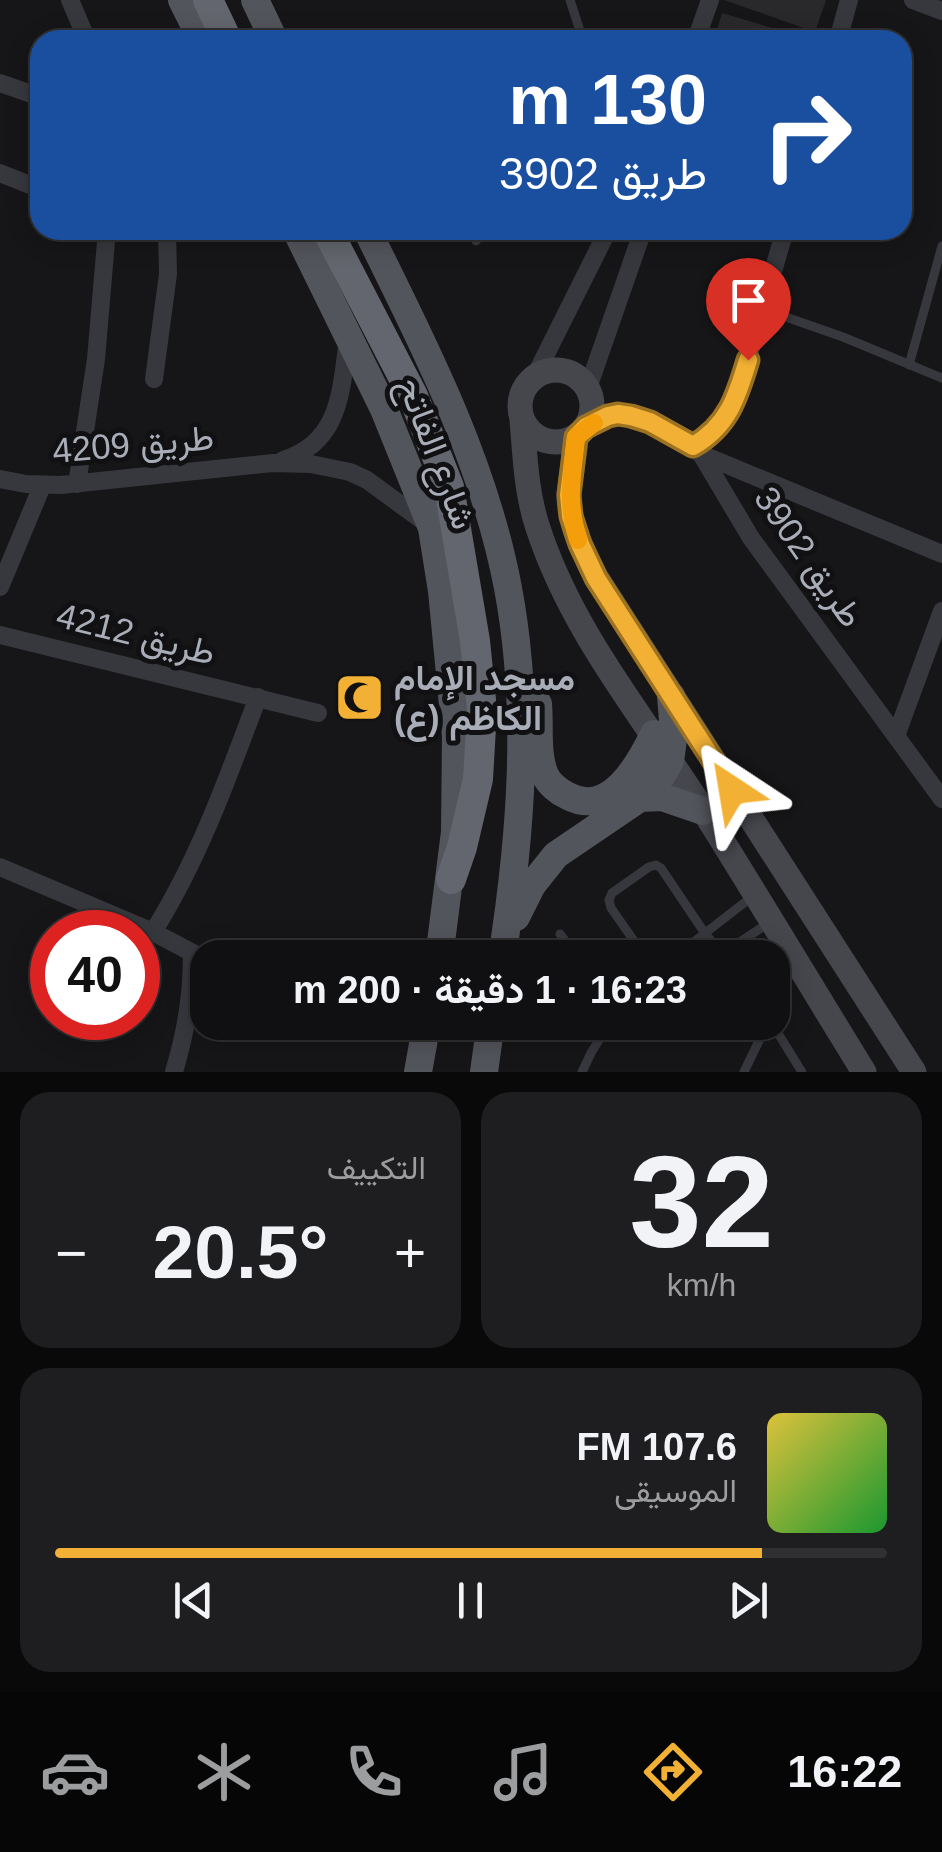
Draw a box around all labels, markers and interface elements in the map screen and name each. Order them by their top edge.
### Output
text: 130 m [509,61,707,139]
icon: right [742,70,872,200]
text: طريق 3902 [499,148,707,199]
pin [706,258,791,361]
icon: arrive [721,273,776,328]
street label: شارع الفاتح [386,371,484,536]
street label: طريق 4209 [51,417,216,473]
street label: طريق 3902 [745,479,872,636]
street label: طريق 4212 [52,595,219,675]
place label: مسجد الإمام الكاظم (ع) [394,658,575,742]
mosque icon: مسجد الإمام الكاظم (ع) [333,672,385,724]
position arrow [680,738,784,842]
speed limit sign: 40 [30,910,160,1040]
text: 16:23 · 1 دقيقة · 200 m [293,969,687,1011]
text: 32 [629,1129,774,1275]
text: التكييف [327,1150,426,1186]
text: 20.5° [153,1210,328,1294]
text: − [55,1222,87,1284]
text: + [394,1222,426,1284]
text: km/h [667,1267,736,1303]
text: 107.6 FM [576,1426,737,1468]
text: الموسيقى [614,1473,737,1509]
icon: previous [166,1573,221,1628]
icon: pause [443,1573,498,1628]
icon: next [721,1573,776,1628]
icon: car [40,1737,110,1807]
icon: climate [189,1737,259,1807]
icon: phone [339,1737,409,1807]
icon: music [488,1737,558,1807]
icon: directions [638,1737,708,1807]
text: 16:22 [787,1746,902,1797]

